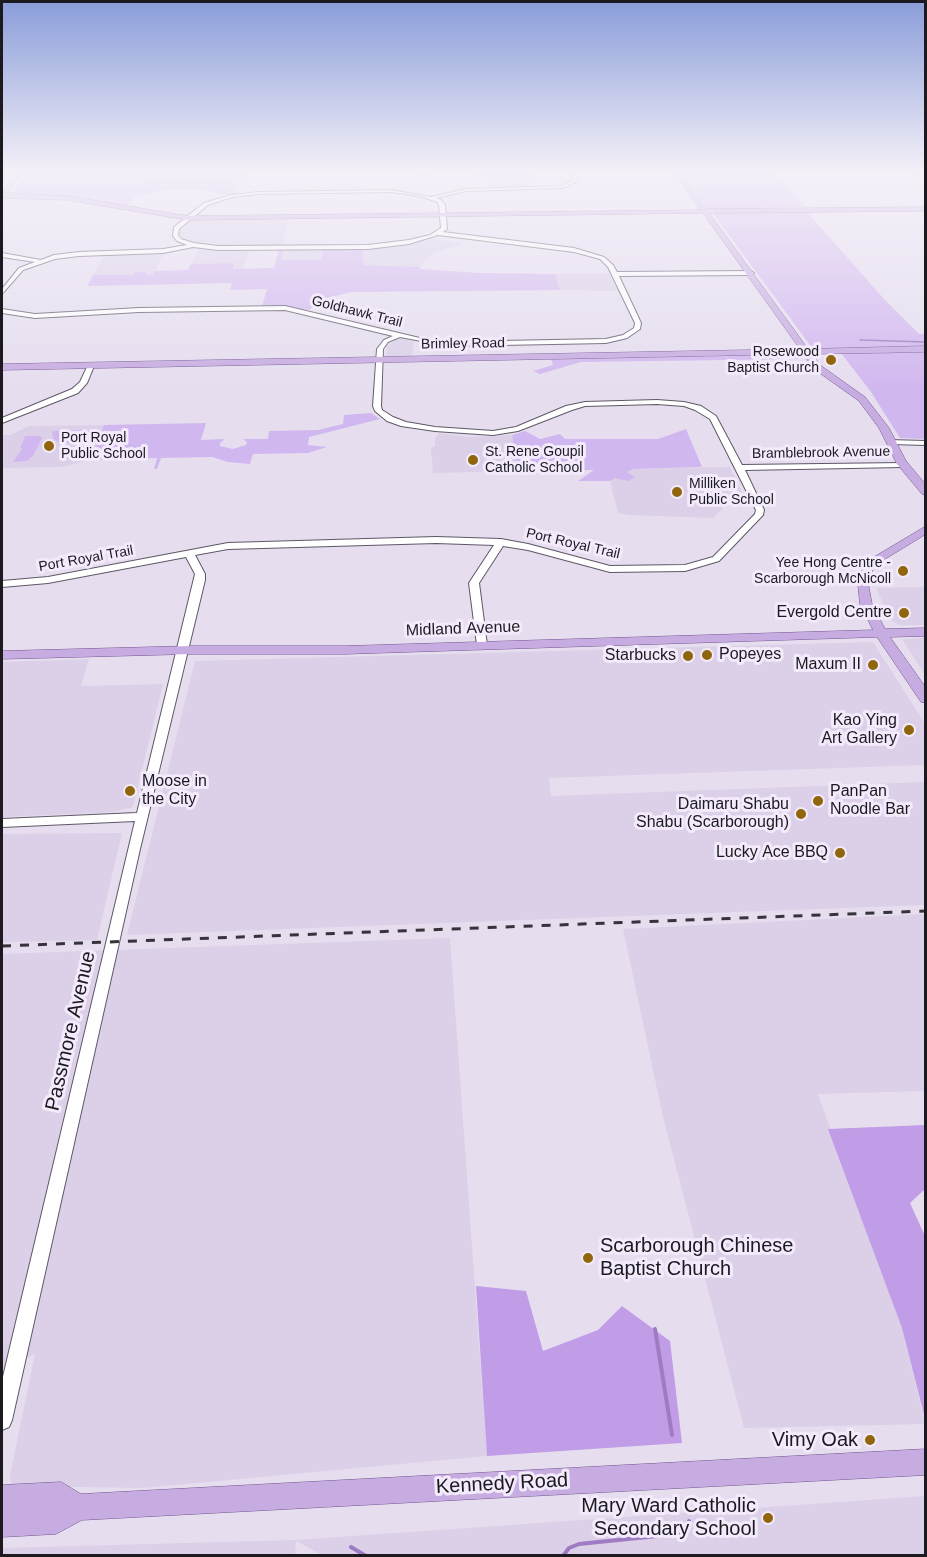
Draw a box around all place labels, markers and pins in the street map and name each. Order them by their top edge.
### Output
place label: Rosewood Baptist Church [727,344,819,376]
marker: Rosewood Baptist Church [824,353,838,367]
place label: Port Royal Public School [61,430,146,462]
marker: Port Royal Public School [42,439,56,453]
place label: St. Rene Goupil Catholic School [485,444,584,476]
marker: St. Rene Goupil Catholic School [466,453,480,467]
place label: Milliken Public School [689,476,774,508]
marker: Milliken Public School [670,485,684,499]
place label: Yee Hong Centre - Scarborough McNicoll [754,555,891,588]
marker: Yee Hong Centre - Scarborough McNicoll [896,564,910,578]
place label: Evergold Centre [776,603,892,623]
marker: Evergold Centre [897,606,911,620]
place label: Popeyes [719,645,781,665]
place label: Starbucks [605,646,676,666]
marker: Popeyes [700,648,714,662]
marker: Starbucks [681,649,695,663]
place label: Maxum II [795,655,861,675]
marker: Maxum II [866,658,880,672]
place label: Kao Ying Art Gallery [821,711,897,749]
marker: Kao Ying Art Gallery [902,723,916,737]
place label: Moose in the City [142,772,207,810]
place label: PanPan Noodle Bar [830,782,910,820]
marker: Moose in the City [123,784,137,798]
marker: PanPan Noodle Bar [811,794,825,808]
place label: Daimaru Shabu Shabu (Scarborough) [636,795,789,833]
marker: Daimaru Shabu Shabu (Scarborough) [794,807,808,821]
place label: Lucky Ace BBQ [716,843,828,863]
marker: Lucky Ace BBQ [833,846,847,860]
place label: Scarborough Chinese Baptist Church [600,1234,793,1281]
marker: Scarborough Chinese Baptist Church [581,1251,595,1265]
place label: Vimy Oak [772,1428,858,1452]
marker: Vimy Oak [863,1433,877,1447]
place label: Mary Ward Catholic Secondary School [581,1494,756,1541]
marker: Mary Ward Catholic Secondary School [761,1511,775,1525]

